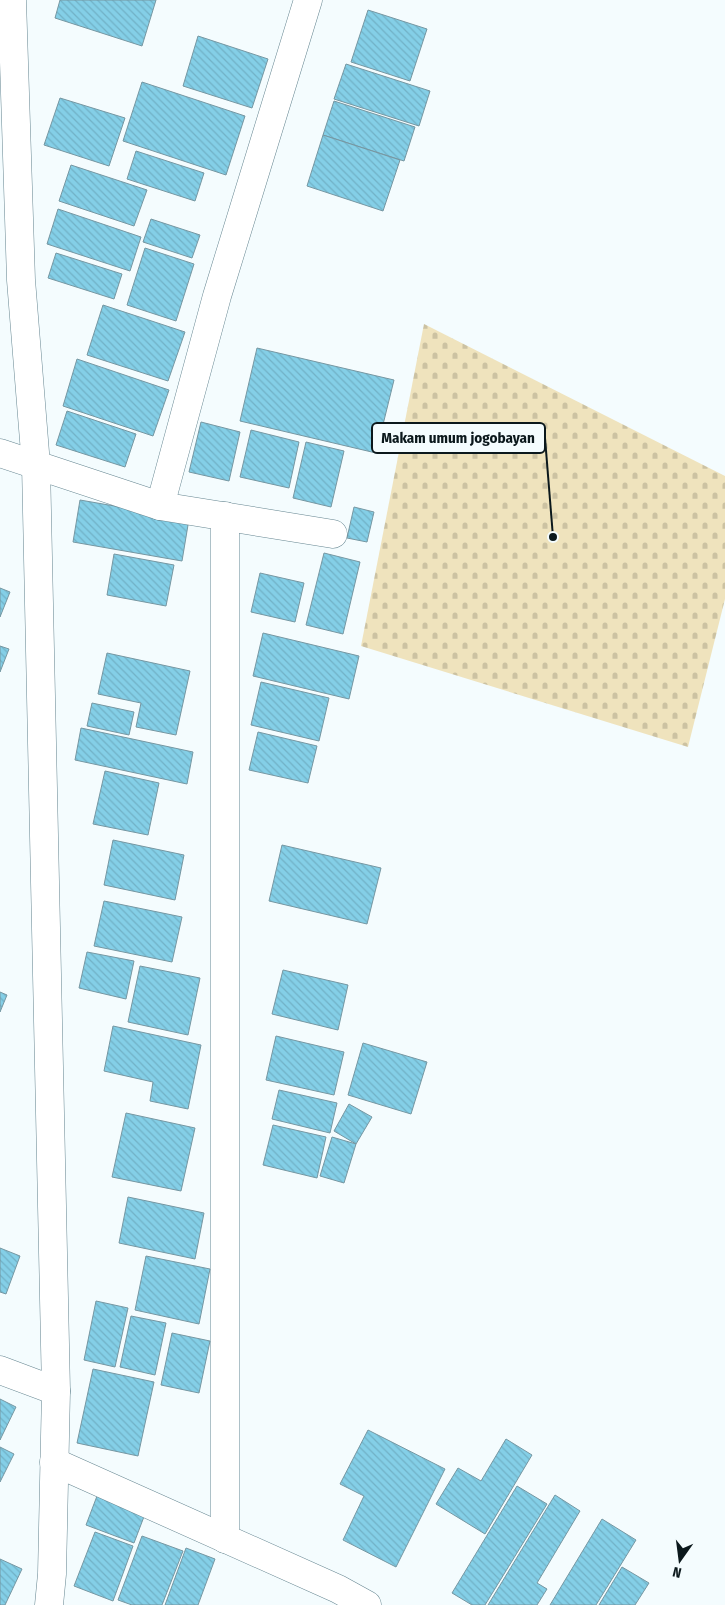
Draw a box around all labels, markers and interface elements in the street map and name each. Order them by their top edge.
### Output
callout: Makam umum jogobayan [372,423,545,453]
text: Makam umum jogobayan [381,429,535,447]
north arrow [655,1535,705,1585]
text: N [671,1563,683,1581]

